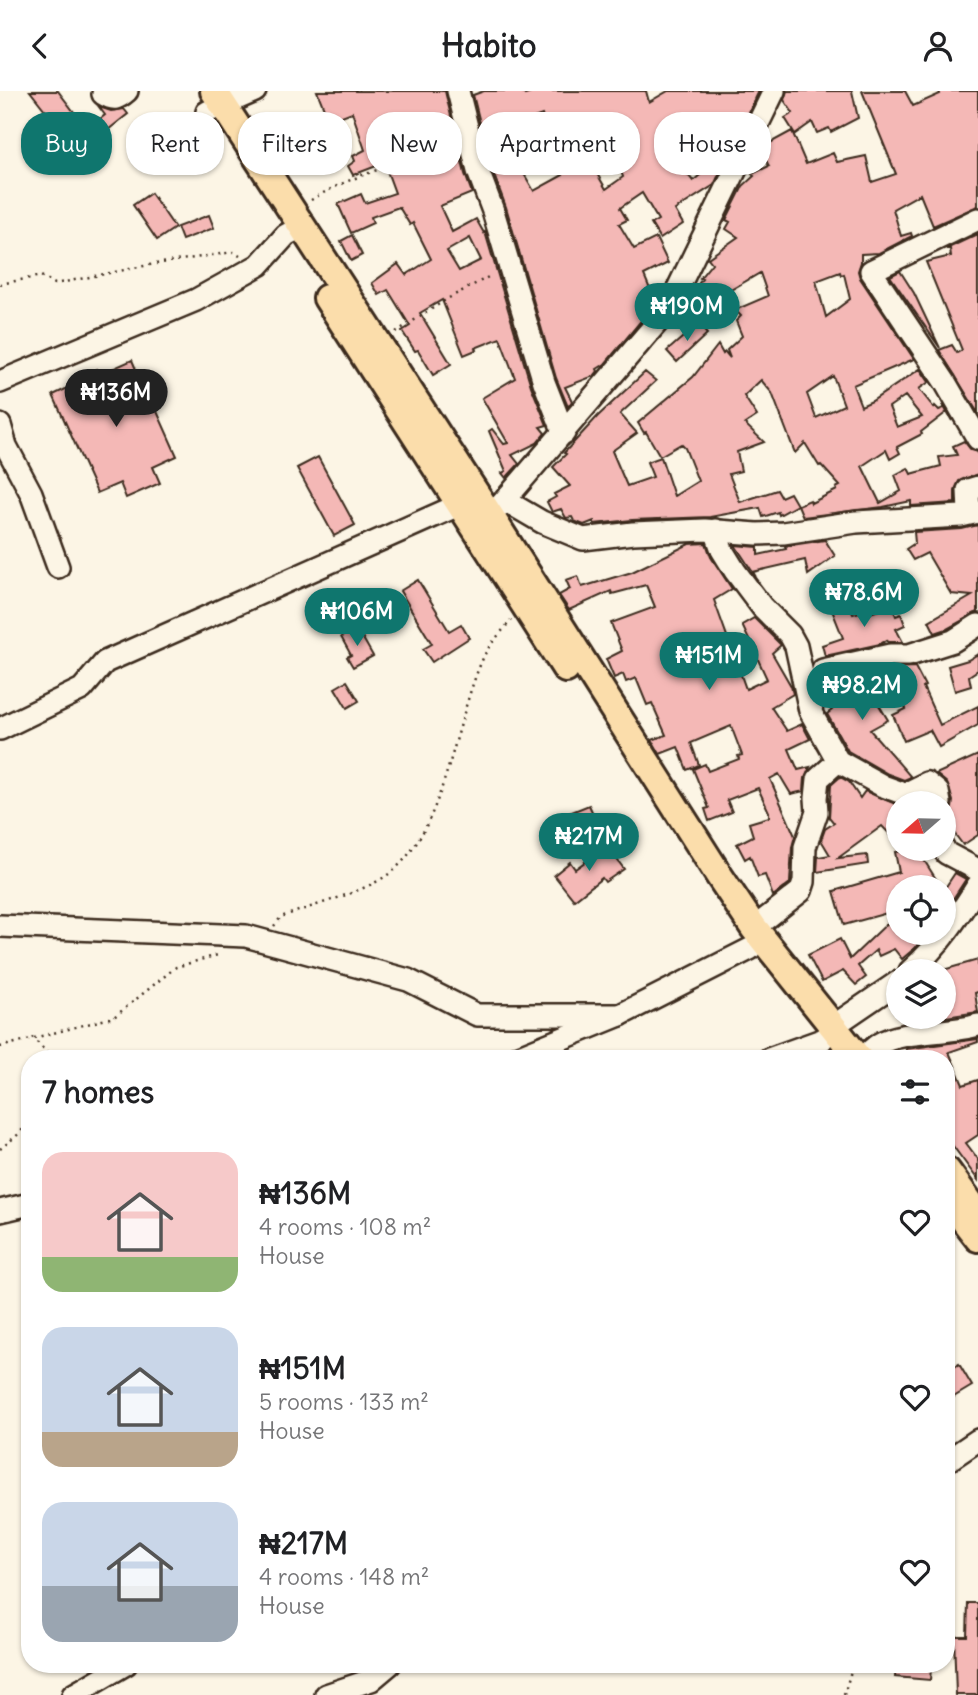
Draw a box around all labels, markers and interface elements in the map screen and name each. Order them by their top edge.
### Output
text: Habito [442,25,536,66]
icon: back [21,27,59,65]
icon: person [919,27,957,65]
chip: Buy [21,112,112,175]
chip: Rent [126,112,224,175]
chip: Filters [238,112,352,175]
chip: New [366,112,462,175]
chip: Apartment [476,112,640,175]
chip: House [654,112,771,175]
pin: ₦190M [638,283,736,343]
text: ₦190M [651,291,723,320]
pin: ₦136M [67,369,165,429]
text: ₦136M [81,377,151,406]
pin: ₦78.6M [807,569,921,629]
text: ₦78.6M [825,577,903,606]
pin: ₦106M [308,589,406,648]
text: ₦106M [321,596,393,625]
pin: ₦151M [660,633,758,692]
text: ₦151M [676,640,742,669]
pin: ₦98.2M [805,663,919,722]
text: ₦98.2M [822,670,902,699]
north arrow [886,791,956,861]
map controls [886,791,956,1029]
pin: ₦217M [540,813,638,873]
text: ₦217M [555,821,623,850]
button: locate [886,875,956,945]
button: layers [886,959,956,1029]
text: 7 homes [42,1073,154,1111]
icon: filters [896,1073,934,1111]
text: ₦136M [259,1174,351,1212]
icon: home [98,1180,182,1264]
icon: heart [896,1203,934,1241]
text: 4 rooms · 108 m² [259,1212,431,1241]
text: House [259,1241,325,1270]
text: ₦151M [259,1349,346,1387]
icon: home [98,1355,182,1439]
icon: heart [896,1378,934,1416]
text: 5 rooms · 133 m² [259,1387,429,1416]
text: House [259,1416,325,1445]
text: ₦217M [259,1524,348,1562]
icon: home [98,1530,182,1614]
icon: heart [896,1553,934,1591]
text: 4 rooms · 148 m² [259,1562,429,1591]
text: House [259,1591,325,1620]

